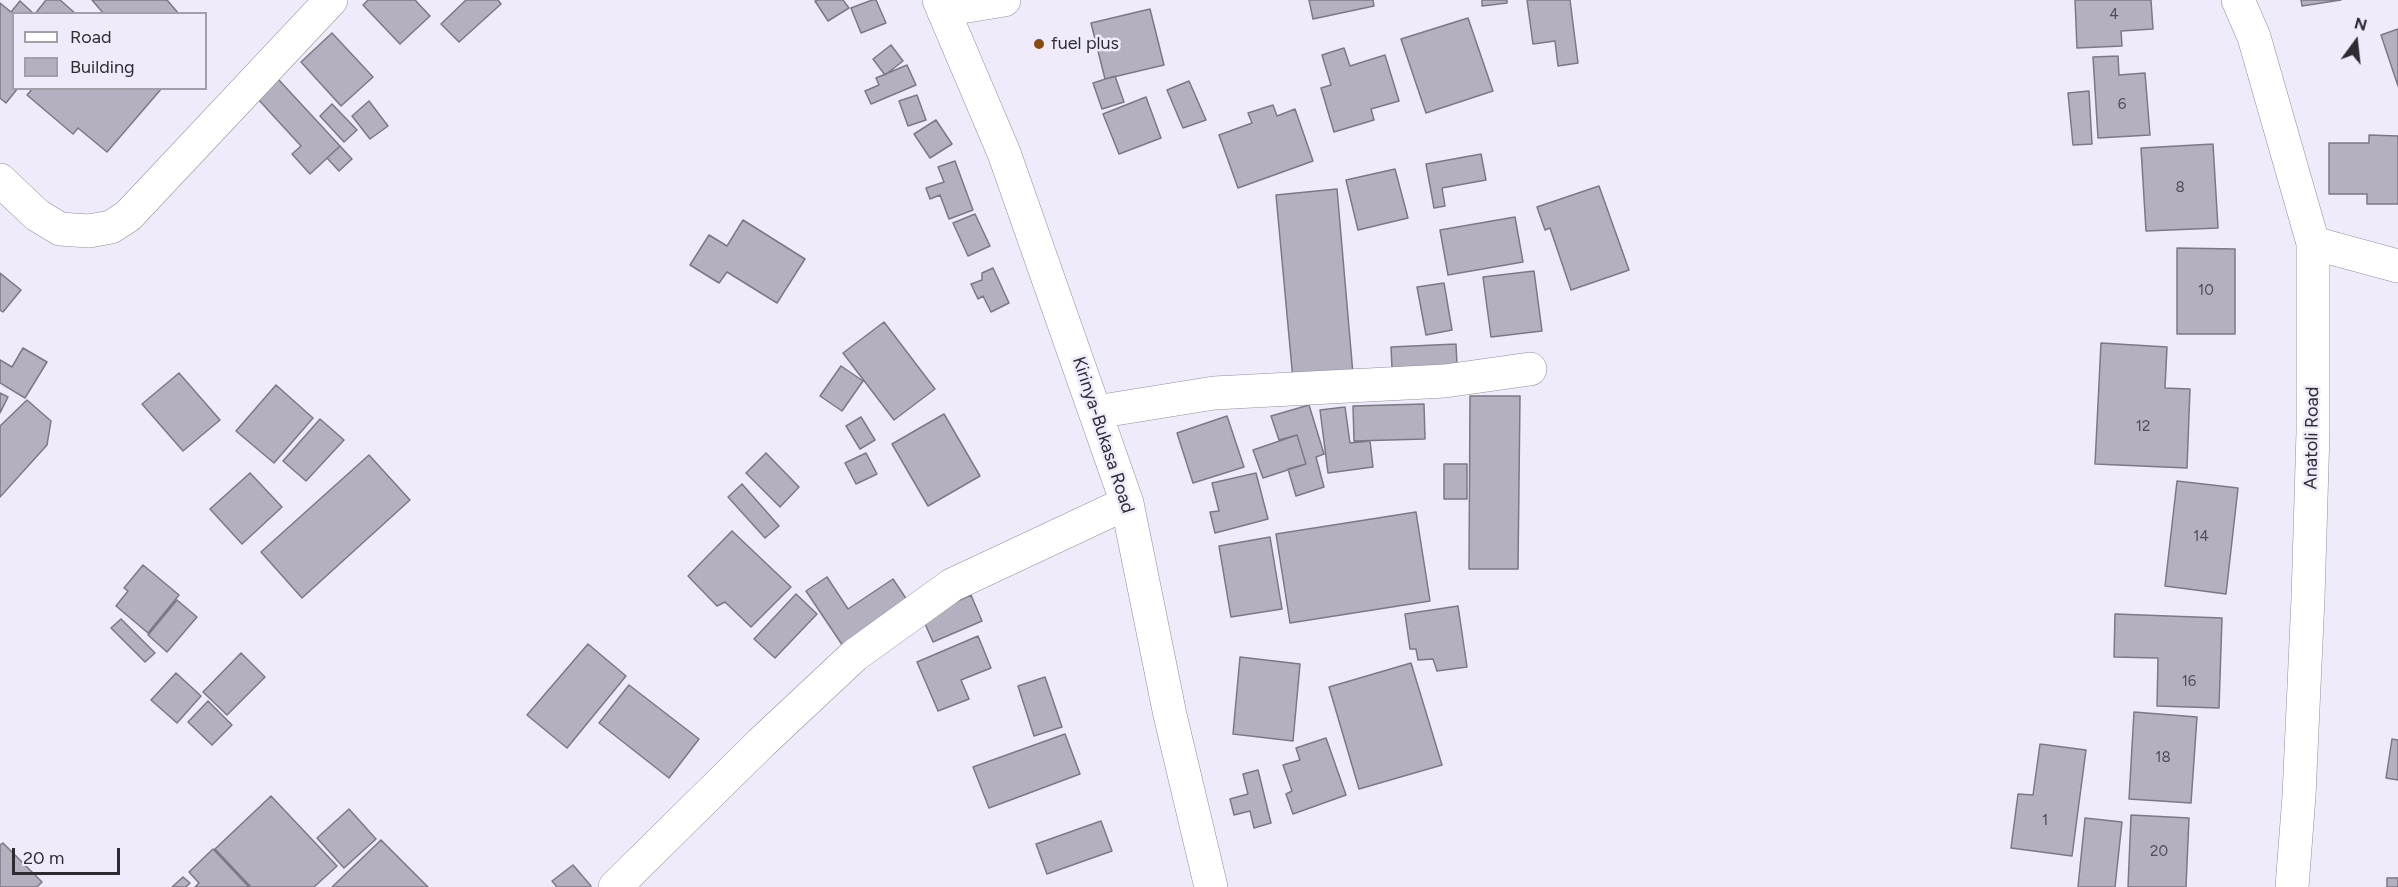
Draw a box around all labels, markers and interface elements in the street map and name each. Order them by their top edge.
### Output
house number: 4 [2109,6,2119,24]
legend [12,12,207,90]
north arrow [2326,12,2386,72]
text: N [2352,13,2369,35]
text: Road [70,26,111,48]
place label: fuel plus [1051,33,1119,55]
marker: fuel plus [1032,37,1046,51]
text: Building [70,56,135,78]
house number: 6 [2118,96,2126,114]
house number: 8 [2175,179,2185,197]
house number: 10 [2198,282,2214,300]
street label: Kirinya-Bukasa Road [1067,354,1139,516]
street label: Anatoli Road [2300,387,2324,489]
house number: 12 [2136,418,2150,436]
house number: 14 [2193,528,2209,546]
house number: 16 [2182,673,2196,691]
house number: 18 [2155,749,2171,767]
house number: 1 [2042,812,2048,830]
scale bar [15,836,123,874]
house number: 20 [2150,843,2168,861]
text: 20 m [23,847,64,869]

